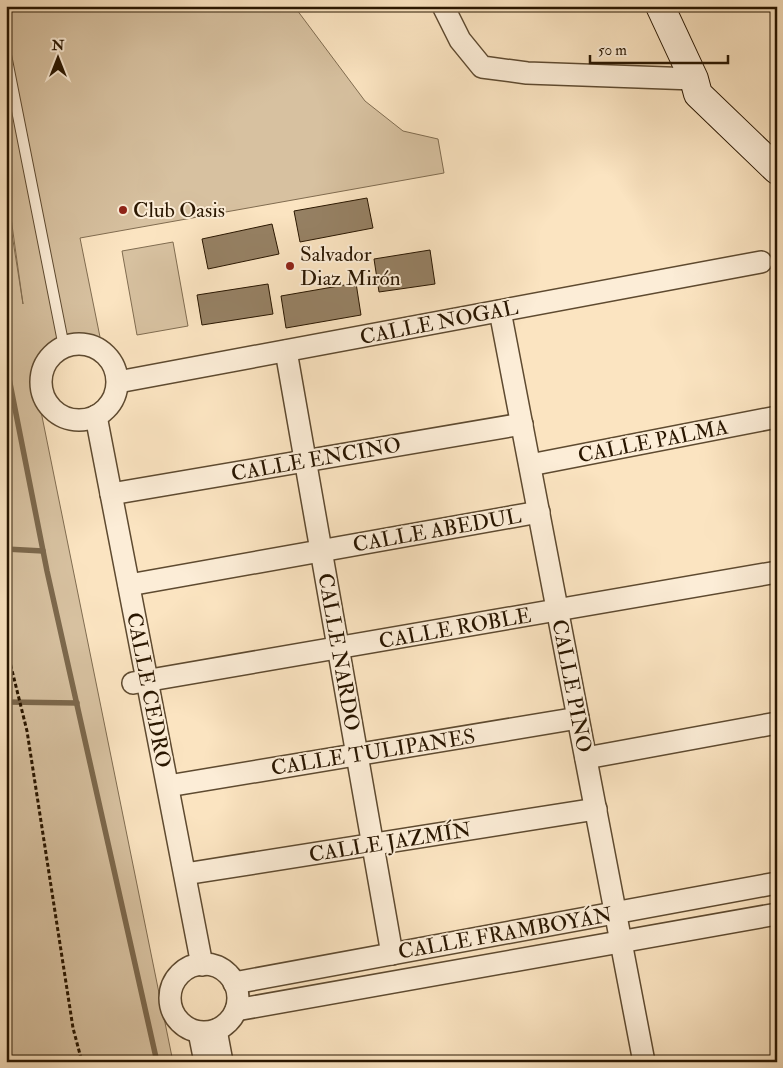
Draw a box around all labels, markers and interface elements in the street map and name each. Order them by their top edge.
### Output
north arrow [32,32,82,82]
scale bar [590,32,728,64]
text: N [51,37,65,54]
text: 50 m [598,41,627,60]
place label: Club Oasis [133,197,225,224]
marker: Club Oasis [117,204,129,216]
place label: Salvador Diaz Mirón [300,241,401,292]
marker: Salvador Diaz Mirón [284,260,296,272]
street label: CALLE NOGAL [358,294,520,351]
street label: CALLE PALMA [576,414,731,469]
street label: CALLE ENCINO [229,431,403,488]
street label: CALLE ABEDUL [351,502,523,559]
street label: CALLE NARDO [311,571,366,733]
street label: CALLE ROBLE [377,602,533,655]
street label: CALLE CEDRO [120,610,177,770]
street label: CALLE PINO [545,617,598,755]
street label: CALLE TULIPANES [269,723,477,782]
street label: CALLE JAZMÍN [307,816,473,869]
street label: CALLE FRAMBOYÁN [396,901,614,966]

